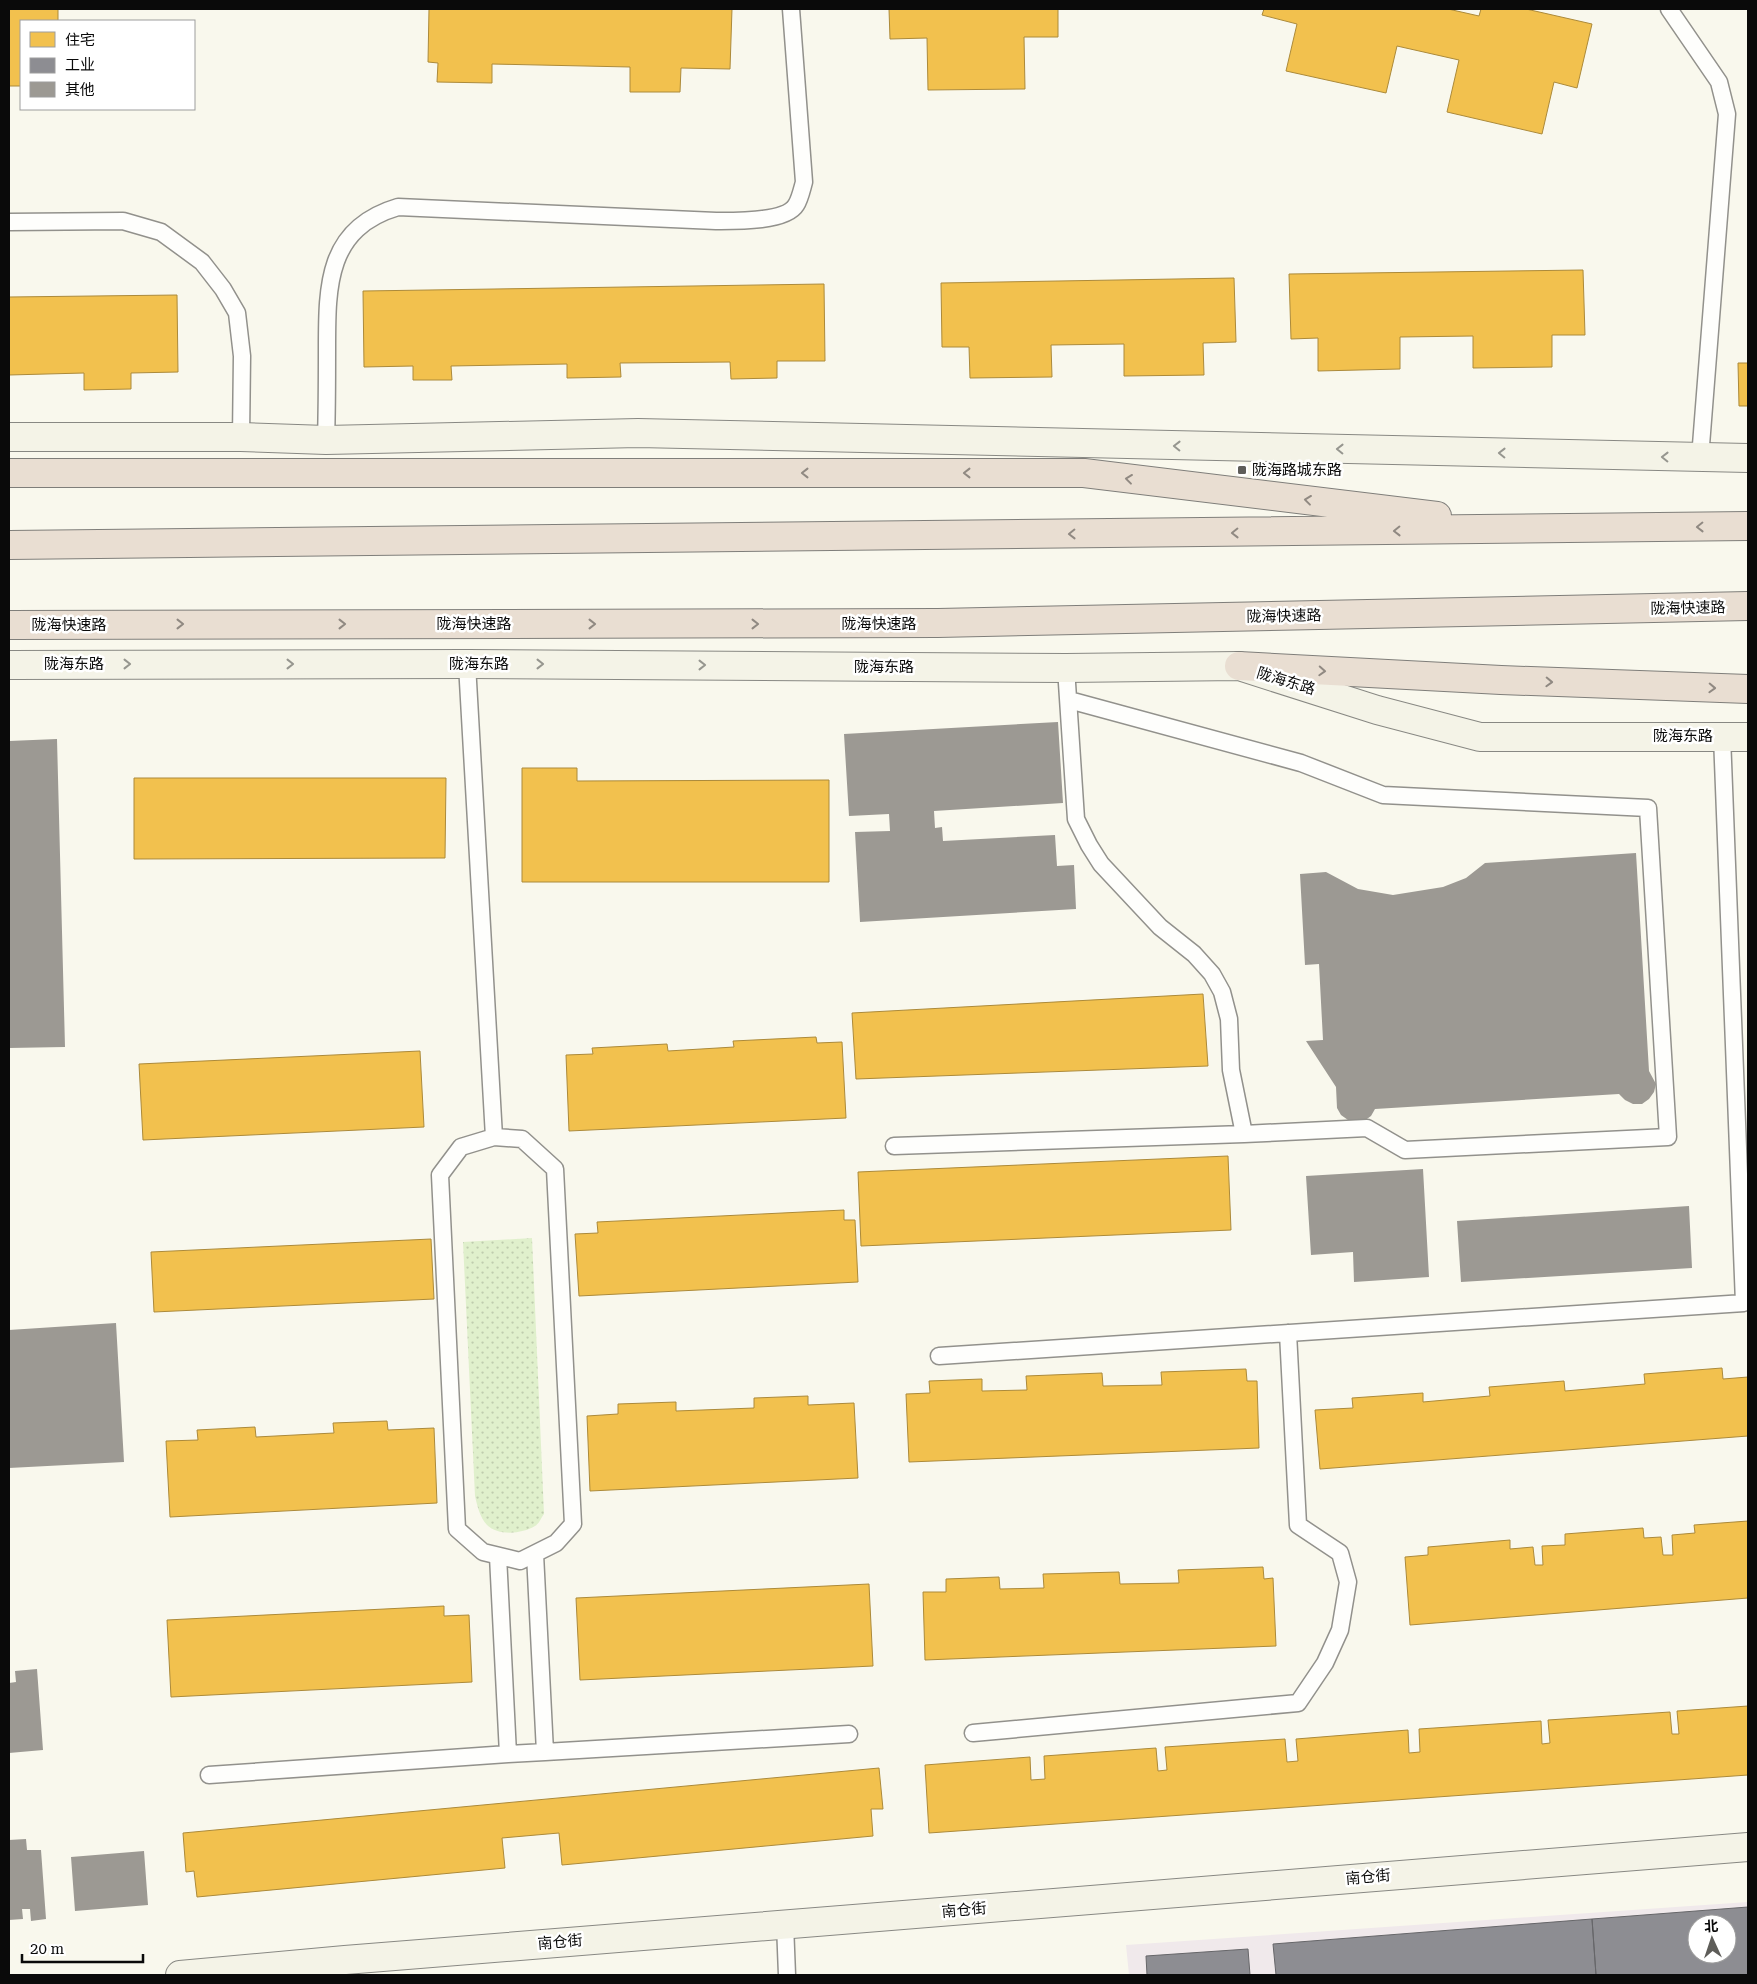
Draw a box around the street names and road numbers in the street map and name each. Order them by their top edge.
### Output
street label: 陇海快速路 [1650,598,1726,618]
street label: 陇海快速路 [1246,606,1322,626]
street label: 陇海快速路 [436,615,512,633]
street label: 陇海快速路 [841,615,917,633]
street label: 陇海快速路 [31,616,107,634]
street label: 陇海东路 [44,655,104,673]
street label: 陇海东路 [449,655,509,673]
street label: 陇海东路 [854,658,914,676]
street label: 陇海东路 [1255,664,1317,698]
street label: 陇海东路 [1653,727,1713,745]
street label: 南仓街 [1345,1866,1391,1888]
street label: 南仓街 [941,1899,987,1921]
street label: 南仓街 [537,1931,583,1953]

